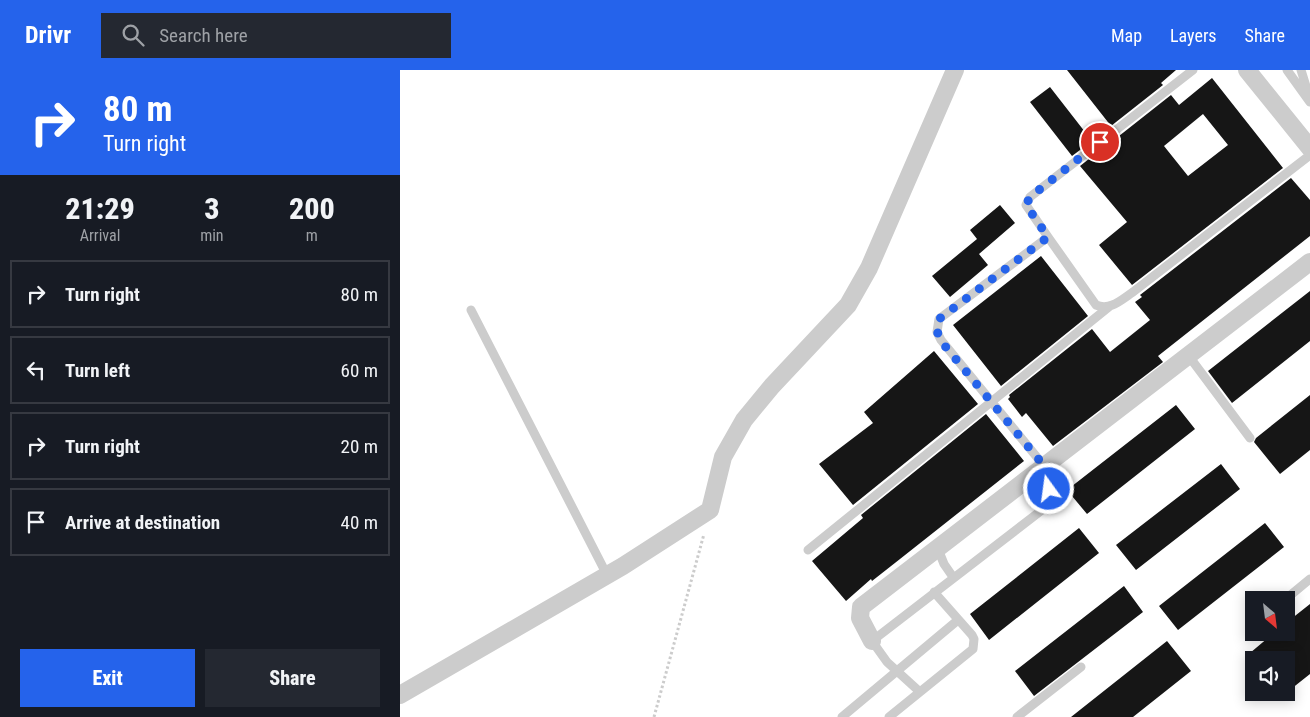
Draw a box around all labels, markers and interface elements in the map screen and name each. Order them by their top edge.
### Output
search box [101,13,451,58]
text: Drivr [25,21,71,49]
icon: search [119,21,147,49]
text: Search here [159,24,248,47]
text: Map [1111,25,1142,46]
text: Layers [1170,25,1217,46]
text: Share [1245,25,1285,46]
text: 80 m [103,89,172,130]
icon: right [20,90,85,155]
pin [1079,121,1121,163]
icon: arrive [1086,128,1114,156]
text: Turn right [103,131,186,156]
text: 21:29 [65,191,135,226]
text: 3 [204,191,219,226]
text: 200 [289,191,335,226]
text: Arrival [80,226,120,245]
text: min [200,226,224,245]
text: m [306,226,318,245]
icon: right [22,280,50,308]
text: Turn right [65,283,140,306]
text: 80 m [341,283,378,306]
icon: left [22,356,50,384]
text: Turn left [65,359,130,382]
text: 60 m [341,359,378,382]
icon: right [22,432,50,460]
text: Turn right [65,435,140,458]
text: 20 m [341,435,378,458]
position arrow [1022,462,1074,514]
icon: arrive [22,508,50,536]
text: Arrive at destination [65,511,220,534]
text: 40 m [341,511,378,534]
north arrow [1245,591,1295,641]
map controls [1245,591,1295,701]
button: Exit [20,649,195,707]
button: Share [205,649,380,707]
button: sound [1245,651,1295,701]

